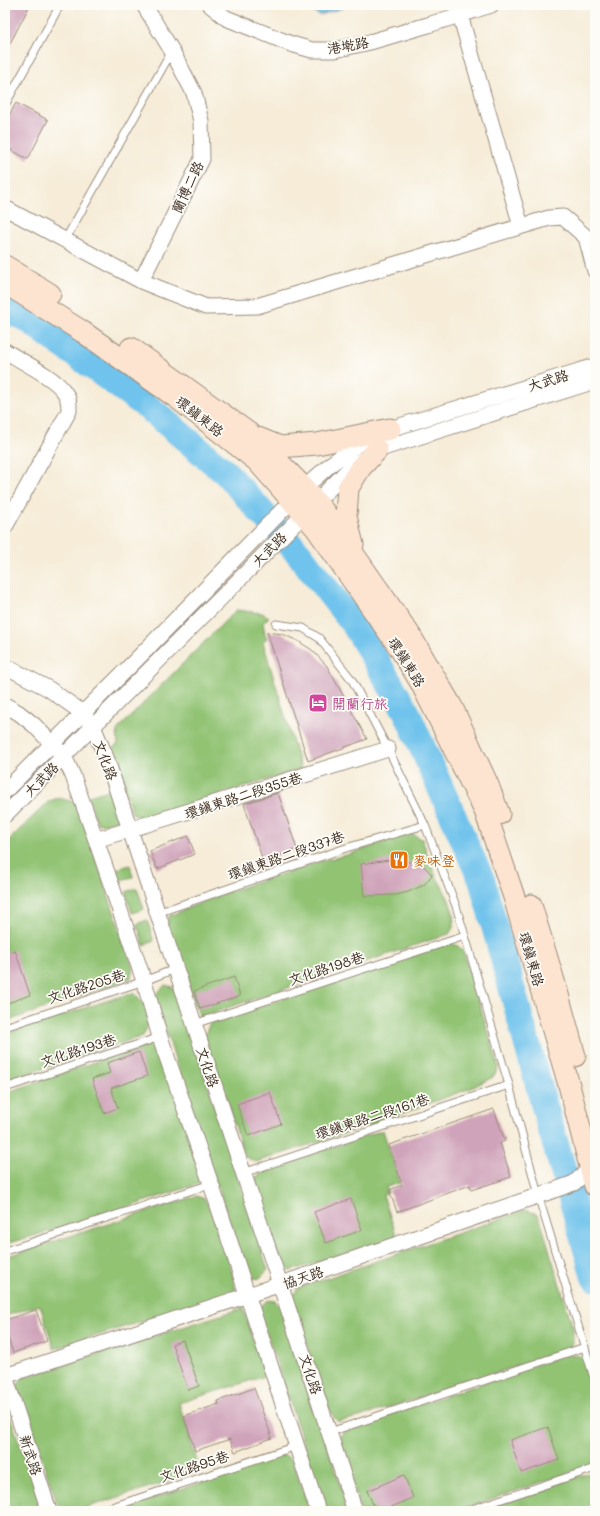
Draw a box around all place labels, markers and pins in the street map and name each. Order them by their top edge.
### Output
hotel icon: 開蘭行旅 [307,692,329,714]
place label: 開蘭行旅 [332,694,388,713]
restaurant icon: 麥味登 [388,849,410,871]
place label: 麥味登 [413,851,455,870]

